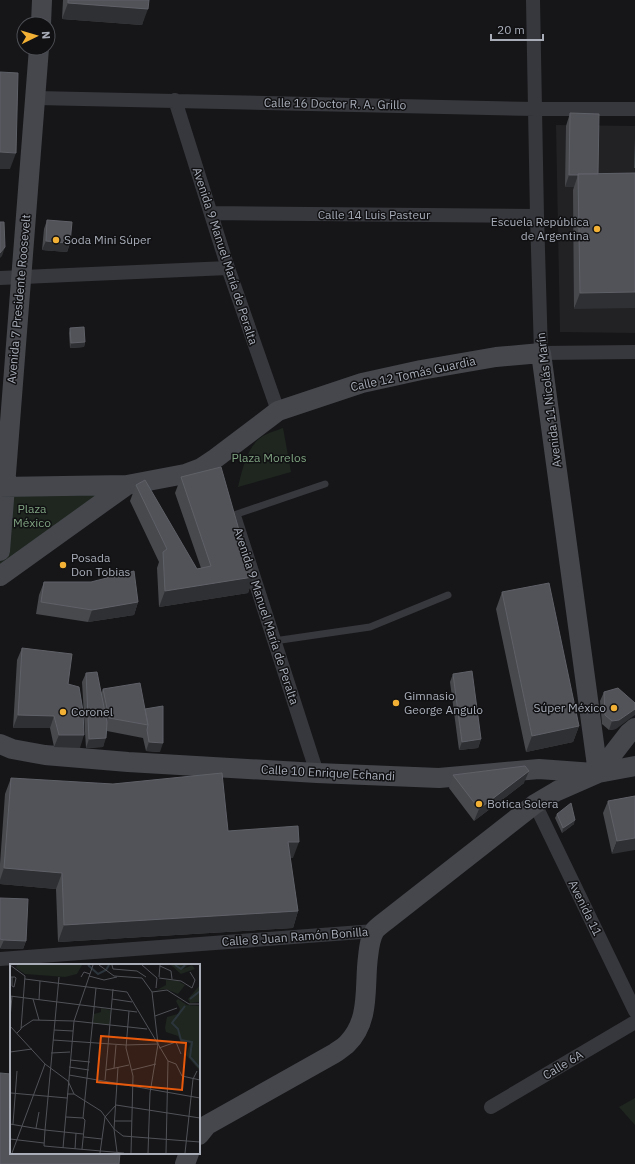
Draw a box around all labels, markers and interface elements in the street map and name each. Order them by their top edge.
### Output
north arrow [16,16,56,56]
scale bar [491,16,543,42]
text: 20 m [497,22,525,37]
text: N [39,31,53,40]
street label: Calle 16 Doctor R. A. Grillo [264,95,407,112]
street label: Avenida 9 Manuel María de Peralta [190,165,261,347]
street label: Calle 14 Luis Pasteur [318,207,431,222]
street label: Avenida 7 Presidente Roosevelt [4,214,33,384]
place label: Escuela República de Argentina [491,214,590,243]
marker: Escuela República de Argentina [592,224,602,234]
place label: Soda Mini Súper [64,232,152,247]
marker: Soda Mini Súper [51,235,61,245]
street label: Avenida 11 Nicolás Marín [533,332,564,468]
street label: Calle 12 Tomás Guardia [349,353,477,394]
park label: Plaza Morelos [232,450,307,465]
park label: Plaza México [13,501,51,530]
street label: Avenida 9 Manuel María de Peralta [231,525,302,707]
place label: Posada Don Tobias [71,550,131,579]
marker: Posada Don Tobias [58,560,68,570]
place label: Gimnasio George Angulo [404,688,483,717]
marker: Gimnasio George Angulo [391,698,401,708]
place label: Súper México [533,700,606,715]
marker: Súper México [609,703,619,713]
place label: Coronel [71,704,113,719]
marker: Coronel [58,707,68,717]
street label: Calle 10 Enrique Echandi [261,761,395,784]
place label: Botica Solera [487,796,559,811]
marker: Botica Solera [474,799,484,809]
street label: Avenida 11 [565,877,605,938]
street label: Calle 8 Juan Ramón Bonilla [221,924,369,949]
inset map [10,964,200,1154]
street label: Calle 6A [540,1046,586,1082]

